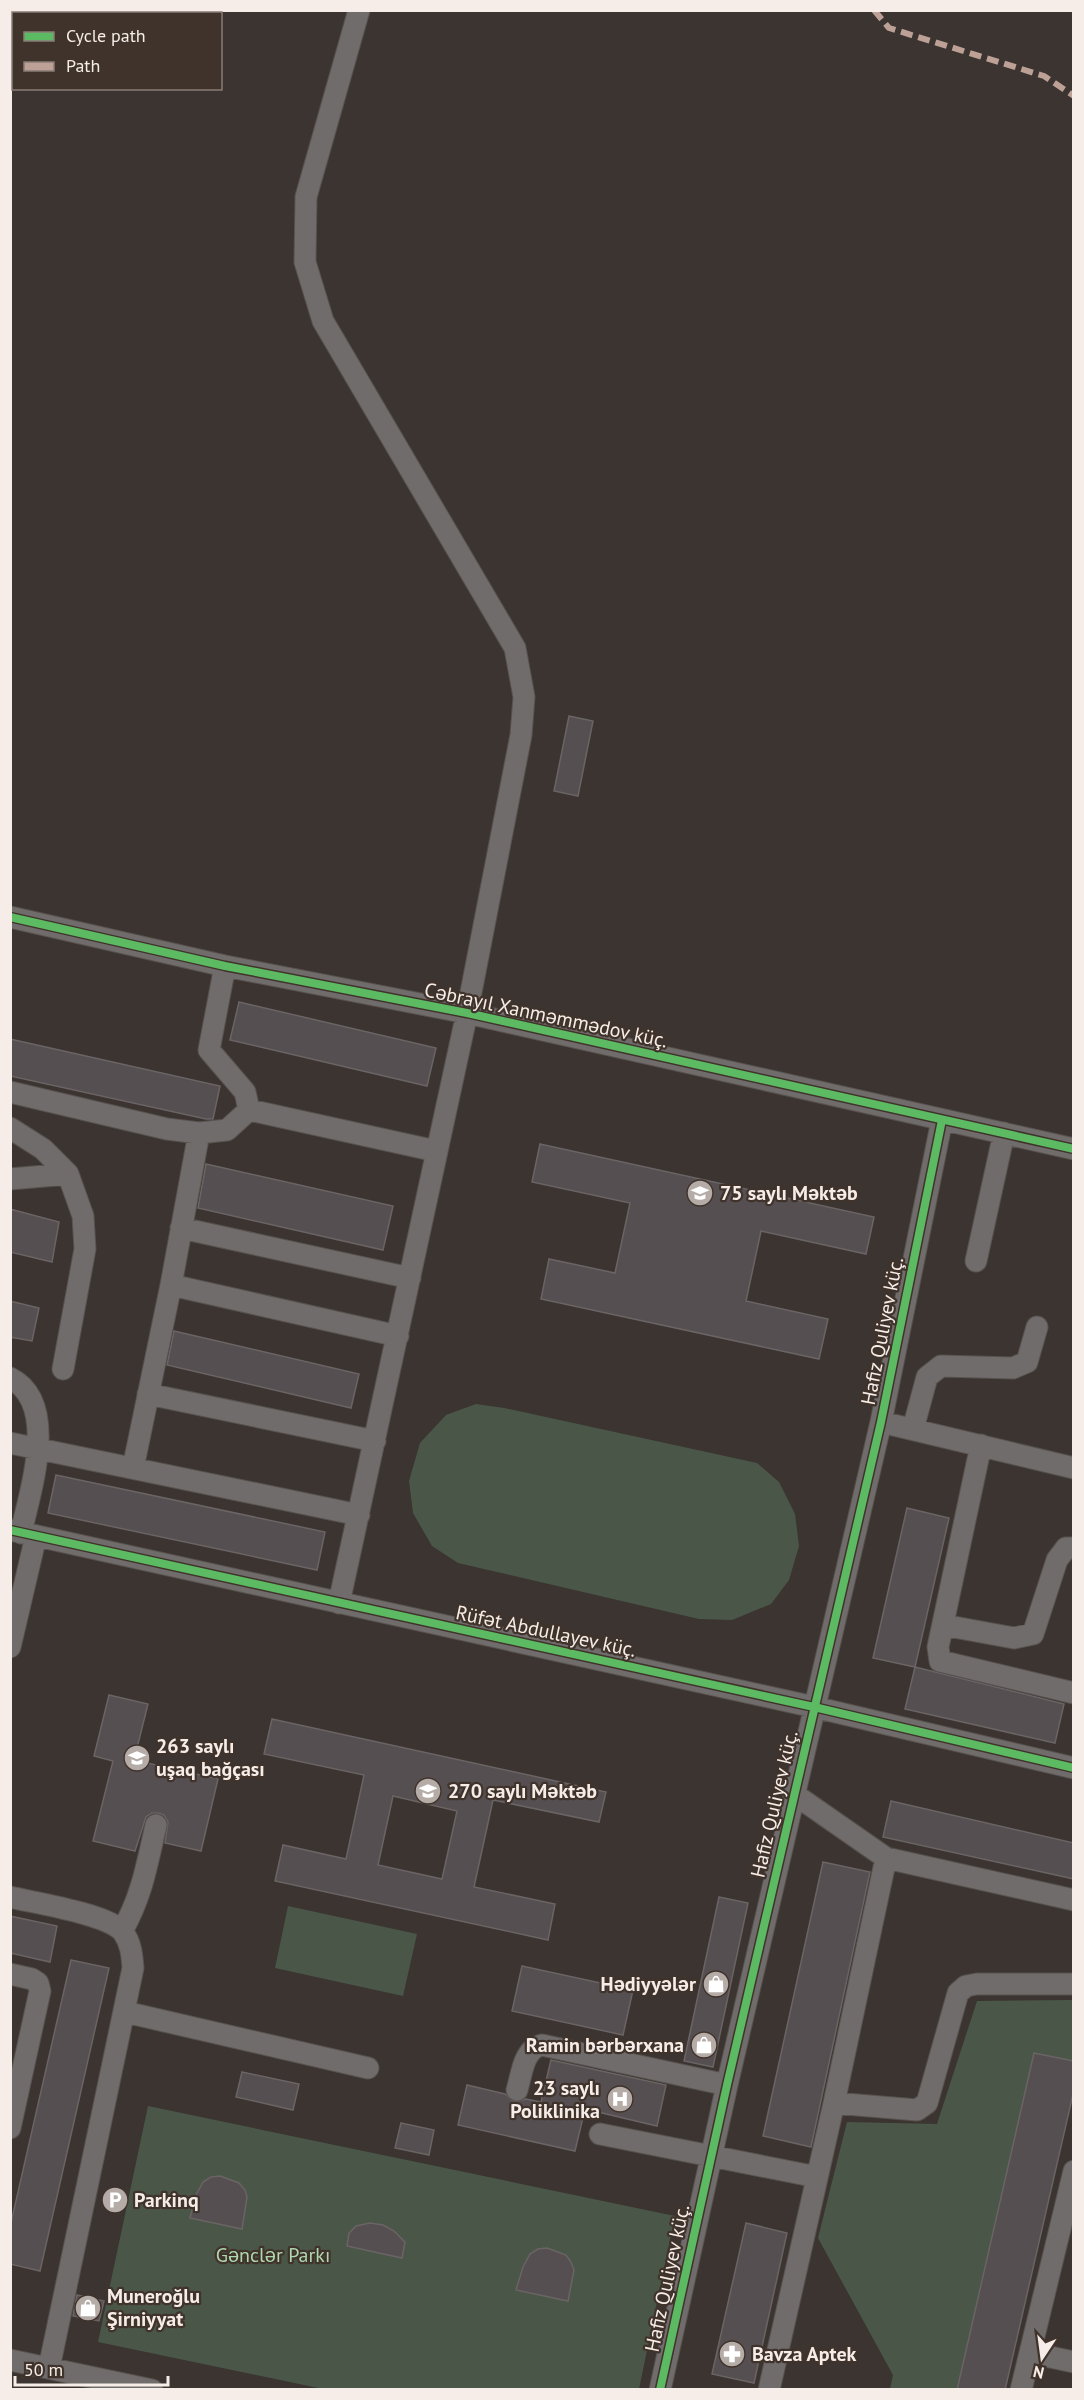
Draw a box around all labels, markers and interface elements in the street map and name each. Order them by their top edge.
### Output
legend [12,12,222,90]
text: Cycle path [66,24,146,47]
text: Path [66,54,100,77]
street label: Cəbrayıl Xanməmmədov küç. [422,976,670,1054]
school or university icon: 75 saylı Məktəb [685,1178,715,1208]
place label: 75 saylı Məktəb [720,1180,858,1206]
street label: Hafiz Quliyev küç. [855,1255,909,1407]
street label: Rüfət Abdullayev küç. [453,1599,639,1663]
street label: Hafiz Quliyev küç. [744,1728,804,1880]
place label: 263 saylı uşaq bağçası [156,1733,265,1782]
school or university icon: 263 saylı uşaq bağçası [122,1743,152,1773]
school or university icon: 270 saylı Məktəb [413,1776,443,1806]
place label: 270 saylı Məktəb [448,1778,597,1804]
shop icon: Hədiyyələr [701,1969,731,1999]
place label: Hədiyyələr [601,1971,696,1997]
shop icon: Ramin bərbərxana [689,2030,719,2060]
place label: Ramin bərbərxana [526,2032,684,2058]
place label: 23 saylı Poliklinika [510,2075,600,2124]
hospital icon: 23 saylı Poliklinika [605,2084,635,2114]
parking icon: Parkinq [100,2185,130,2215]
place label: Parkinq [134,2187,199,2213]
street label: Hafiz Quliyev küç. [639,2202,695,2354]
park label: Gənclər Parkı [216,2242,330,2268]
place label: Muneroğlu Şirniyyat [107,2283,200,2332]
shop icon: Muneroğlu Şirniyyat [73,2293,103,2323]
north arrow [1012,2328,1072,2388]
pharmacy icon: Bavza Aptek [717,2339,747,2369]
place label: Bavza Aptek [752,2341,857,2367]
scale bar [15,2349,168,2387]
text: 50 m [24,2358,63,2381]
text: N [1031,2362,1046,2384]

